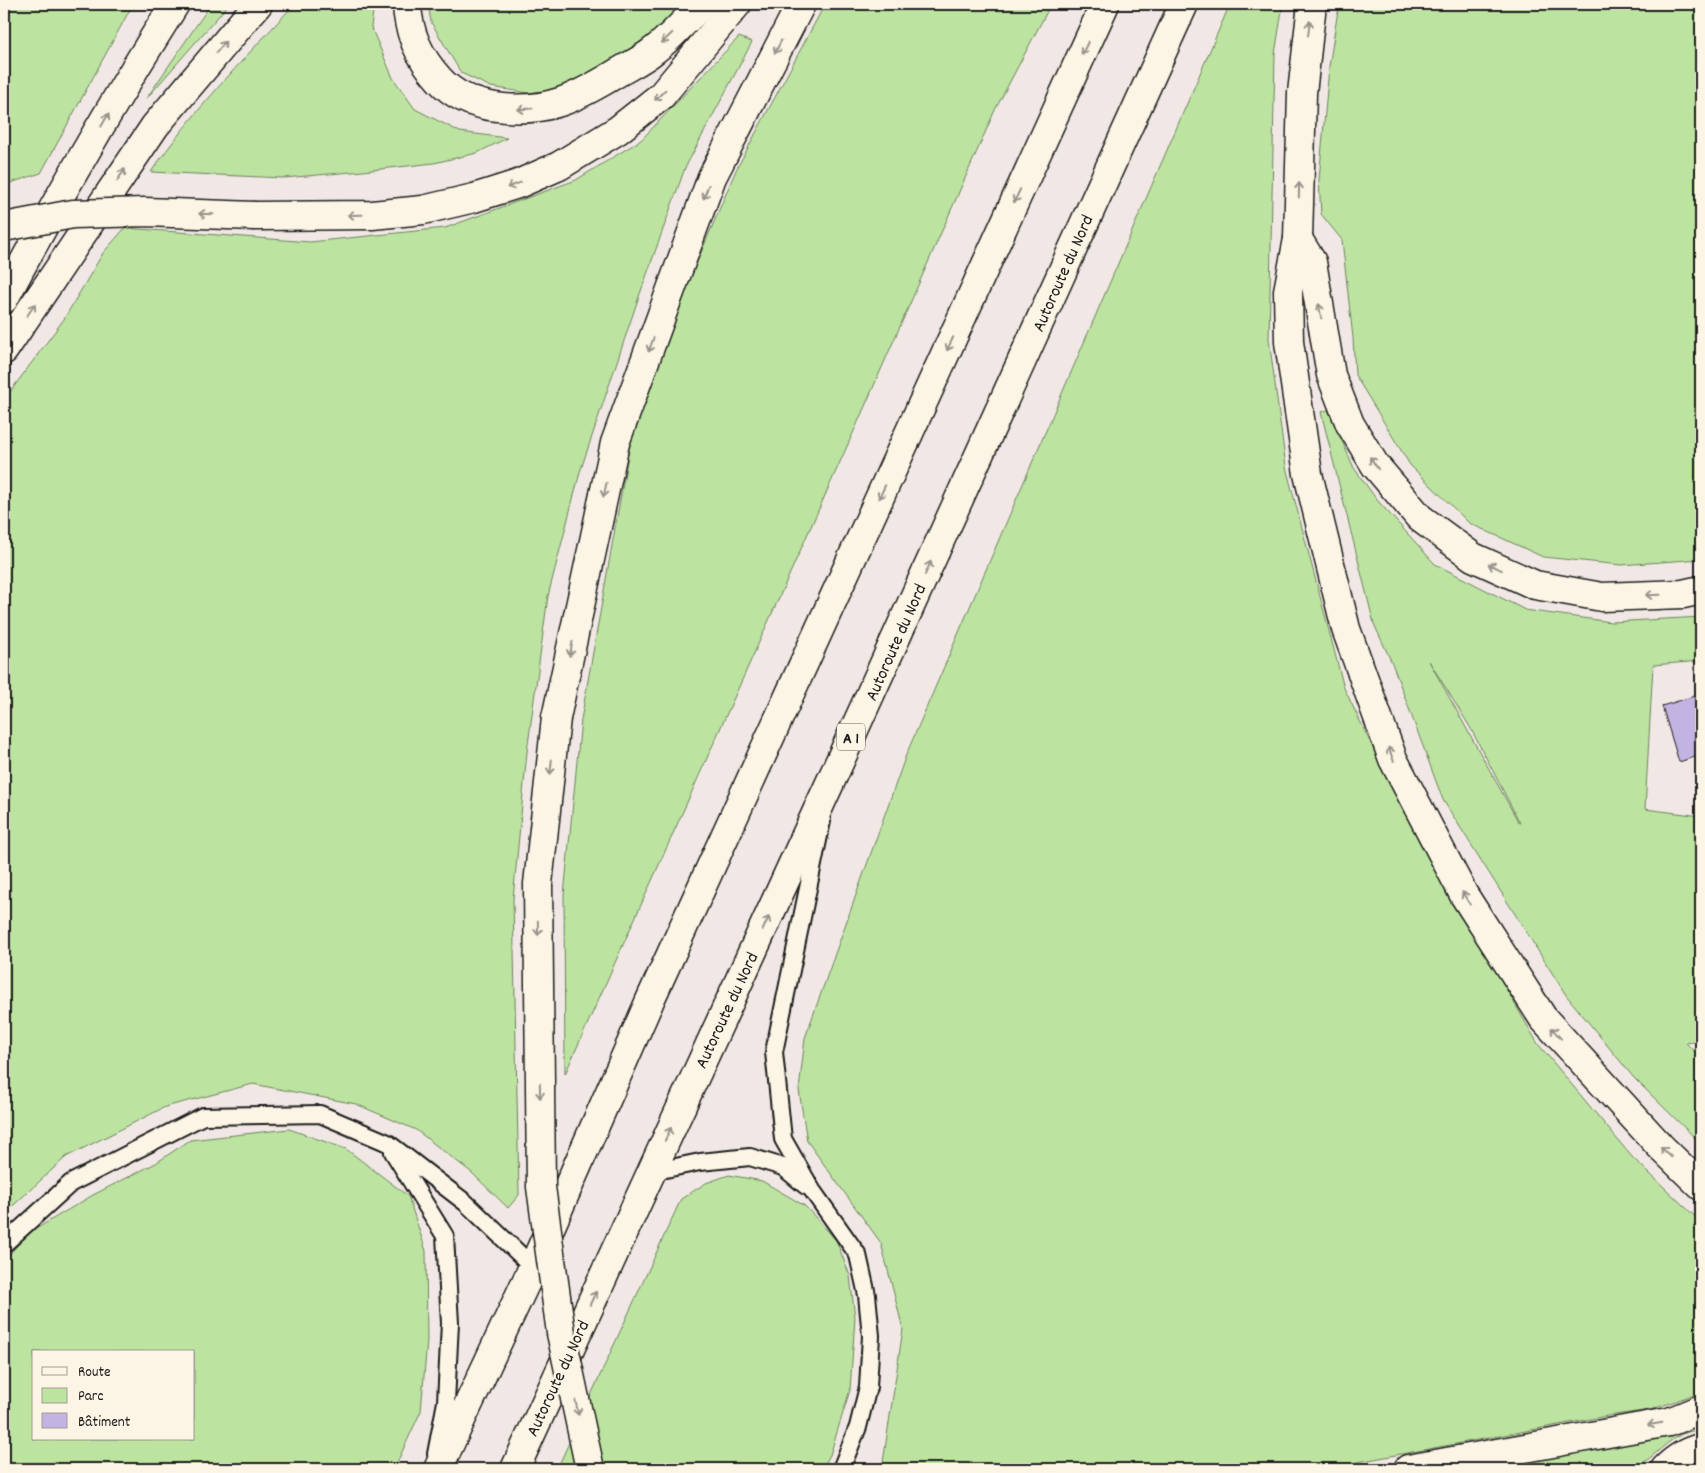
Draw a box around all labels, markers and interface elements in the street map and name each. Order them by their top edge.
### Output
one-way arrow [1304,20,1314,36]
one-way arrow [662,31,674,43]
one-way arrow [773,39,782,54]
one-way arrow [1079,40,1089,55]
one-way arrow [216,41,227,54]
one-way arrow [654,89,667,101]
one-way arrow [517,104,533,113]
one-way arrow [101,113,111,127]
one-way arrow [116,168,127,182]
one-way arrow [507,181,522,190]
one-way arrow [1295,182,1304,198]
one-way arrow [701,184,710,200]
one-way arrow [1012,188,1022,203]
one-way arrow [199,209,215,219]
one-way arrow [348,211,364,220]
street label: Autoroute du Nord [1027,212,1101,337]
one-way arrow [26,303,36,317]
one-way arrow [1315,304,1325,320]
one-way arrow [944,336,954,351]
one-way arrow [646,337,655,352]
one-way arrow [1369,456,1379,470]
one-way arrow [600,482,609,498]
one-way arrow [877,484,887,499]
one-way arrow [923,561,933,576]
one-way arrow [1488,561,1503,571]
street label: Autoroute du Nord [860,581,934,706]
one-way arrow [1645,590,1662,600]
one-way arrow [566,641,575,657]
road number: A 1 [837,724,865,750]
one-way arrow [1386,746,1395,761]
one-way arrow [546,758,556,774]
one-way arrow [1461,891,1471,905]
one-way arrow [761,916,771,931]
one-way arrow [534,920,543,936]
street label: Autoroute du Nord [690,949,766,1073]
one-way arrow [1550,1026,1562,1039]
one-way arrow [535,1082,545,1099]
one-way arrow [664,1127,674,1142]
one-way arrow [1660,1146,1672,1158]
one-way arrow [589,1291,599,1306]
street label: Autoroute du Nord [521,1317,597,1441]
legend [32,1350,195,1440]
text: Route [78,1362,111,1384]
text: Parc [78,1386,103,1408]
one-way arrow [573,1399,582,1415]
text: Bâtiment [78,1412,131,1434]
one-way arrow [1647,1420,1663,1430]

